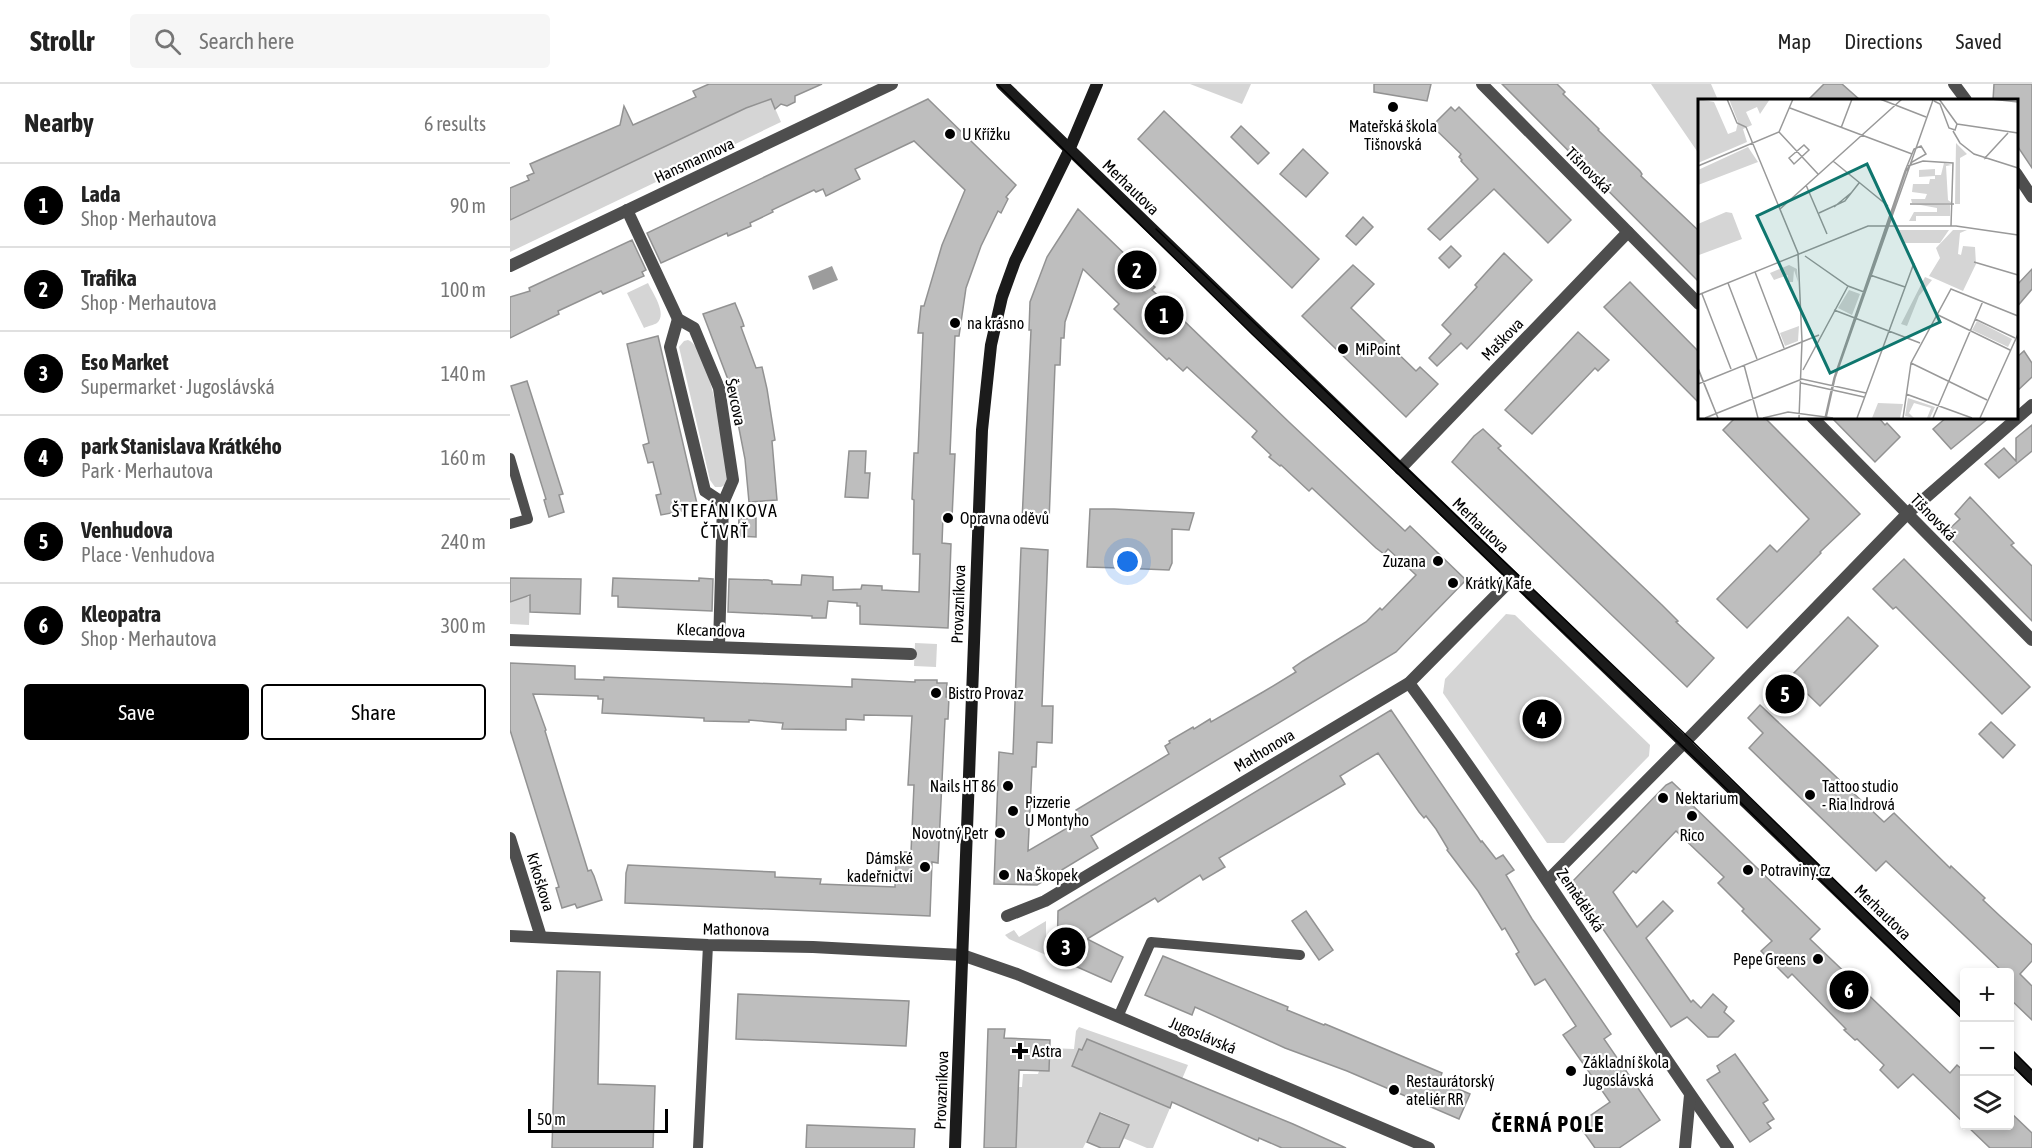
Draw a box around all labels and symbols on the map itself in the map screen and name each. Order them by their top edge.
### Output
inset map [1698,99,2017,418]
marker: Mateřská škola Tišnovská [1386,100,1400,114]
place label: Mateřská škola Tišnovská [1349,117,1437,153]
place label: U Křížku [962,125,1010,143]
marker: U Křížku [943,127,957,141]
street label: Hansmannova [651,134,737,186]
street label: Tišnovská [1562,143,1616,197]
street label: Merhautova [1099,156,1163,218]
pin: 2 [1118,248,1156,292]
pin: 1 [1144,292,1184,338]
place label: na krásno [967,314,1024,332]
street label: Maškova [1478,314,1526,364]
marker: na krásno [948,316,962,330]
place label: MiPoint [1355,340,1401,358]
marker: MiPoint [1336,342,1350,356]
street label: Ševcova [722,377,750,427]
street label: Tišnovská [1907,490,1961,544]
street label: Merhautova [1449,494,1513,556]
district label: ŠTEFÁNIKOVA ČTVRŤ [672,500,778,542]
place label: Opravna oděvů [960,509,1049,528]
marker: Opravna oděvů [941,511,955,525]
your location [1113,547,1142,576]
place label: Zuzana [1383,552,1426,570]
marker: Zuzana [1431,554,1445,568]
street label: Provazníkova [948,564,968,644]
place label: Krátký Kafe [1465,574,1532,593]
marker: Krátký Kafe [1446,576,1460,590]
street label: Klecandova [676,620,746,640]
pin: 5 [1766,672,1804,716]
place label: Bistro Provaz [948,684,1024,702]
marker: Bistro Provaz [929,686,943,700]
pin: 4 [1522,696,1562,742]
street label: Mathonova [1231,725,1297,775]
place label: Nails HT 86 [930,777,996,795]
place label: Tattoo studio - Ria Indrová [1822,777,1898,813]
marker: Nails HT 86 [1001,779,1015,793]
marker: Tattoo studio - Ria Indrová [1803,788,1817,802]
place label: Nektarium [1675,789,1738,807]
marker: Nektarium [1656,791,1670,805]
place label: Pizzerie U Montyho [1025,793,1089,830]
marker: Pizzerie U Montyho [1006,804,1020,818]
marker: Rico [1685,809,1699,823]
place label: Novotný Petr [912,824,988,843]
marker: Novotný Petr [993,826,1007,840]
place label: Rico [1679,826,1705,844]
place label: Dámské kadeřnictví [847,849,913,885]
street label: Krkoškova [524,850,558,914]
marker: Dámské kadeřnictví [918,860,932,874]
place label: Potraviny.cz [1760,861,1831,880]
marker: Potraviny.cz [1741,863,1755,877]
street label: Zemědělská [1553,865,1609,935]
place label: Na Škopek [1016,866,1078,885]
marker: Na Škopek [997,868,1011,882]
street label: Merhautova [1851,881,1915,943]
street label: Mathonova [702,919,770,939]
pin: 3 [1046,924,1086,970]
place label: Pepe Greens [1733,950,1806,969]
marker: Pepe Greens [1811,952,1825,966]
pin: 6 [1830,968,1868,1012]
street label: Jugoslávská [1166,1013,1239,1058]
place label: Astra [1032,1042,1062,1060]
marker: Astra [1013,1044,1027,1058]
street label: Provazníkova [931,1050,951,1130]
place label: Základní škola Jugoslávská [1583,1053,1669,1090]
marker: Základní škola Jugoslávská [1564,1064,1578,1078]
place label: Restaurátorský ateliér RR [1406,1072,1495,1108]
marker: Restaurátorský ateliér RR [1387,1083,1401,1097]
scale bar [528,1106,668,1134]
district label: ČERNÁ POLE [1491,1111,1605,1137]

